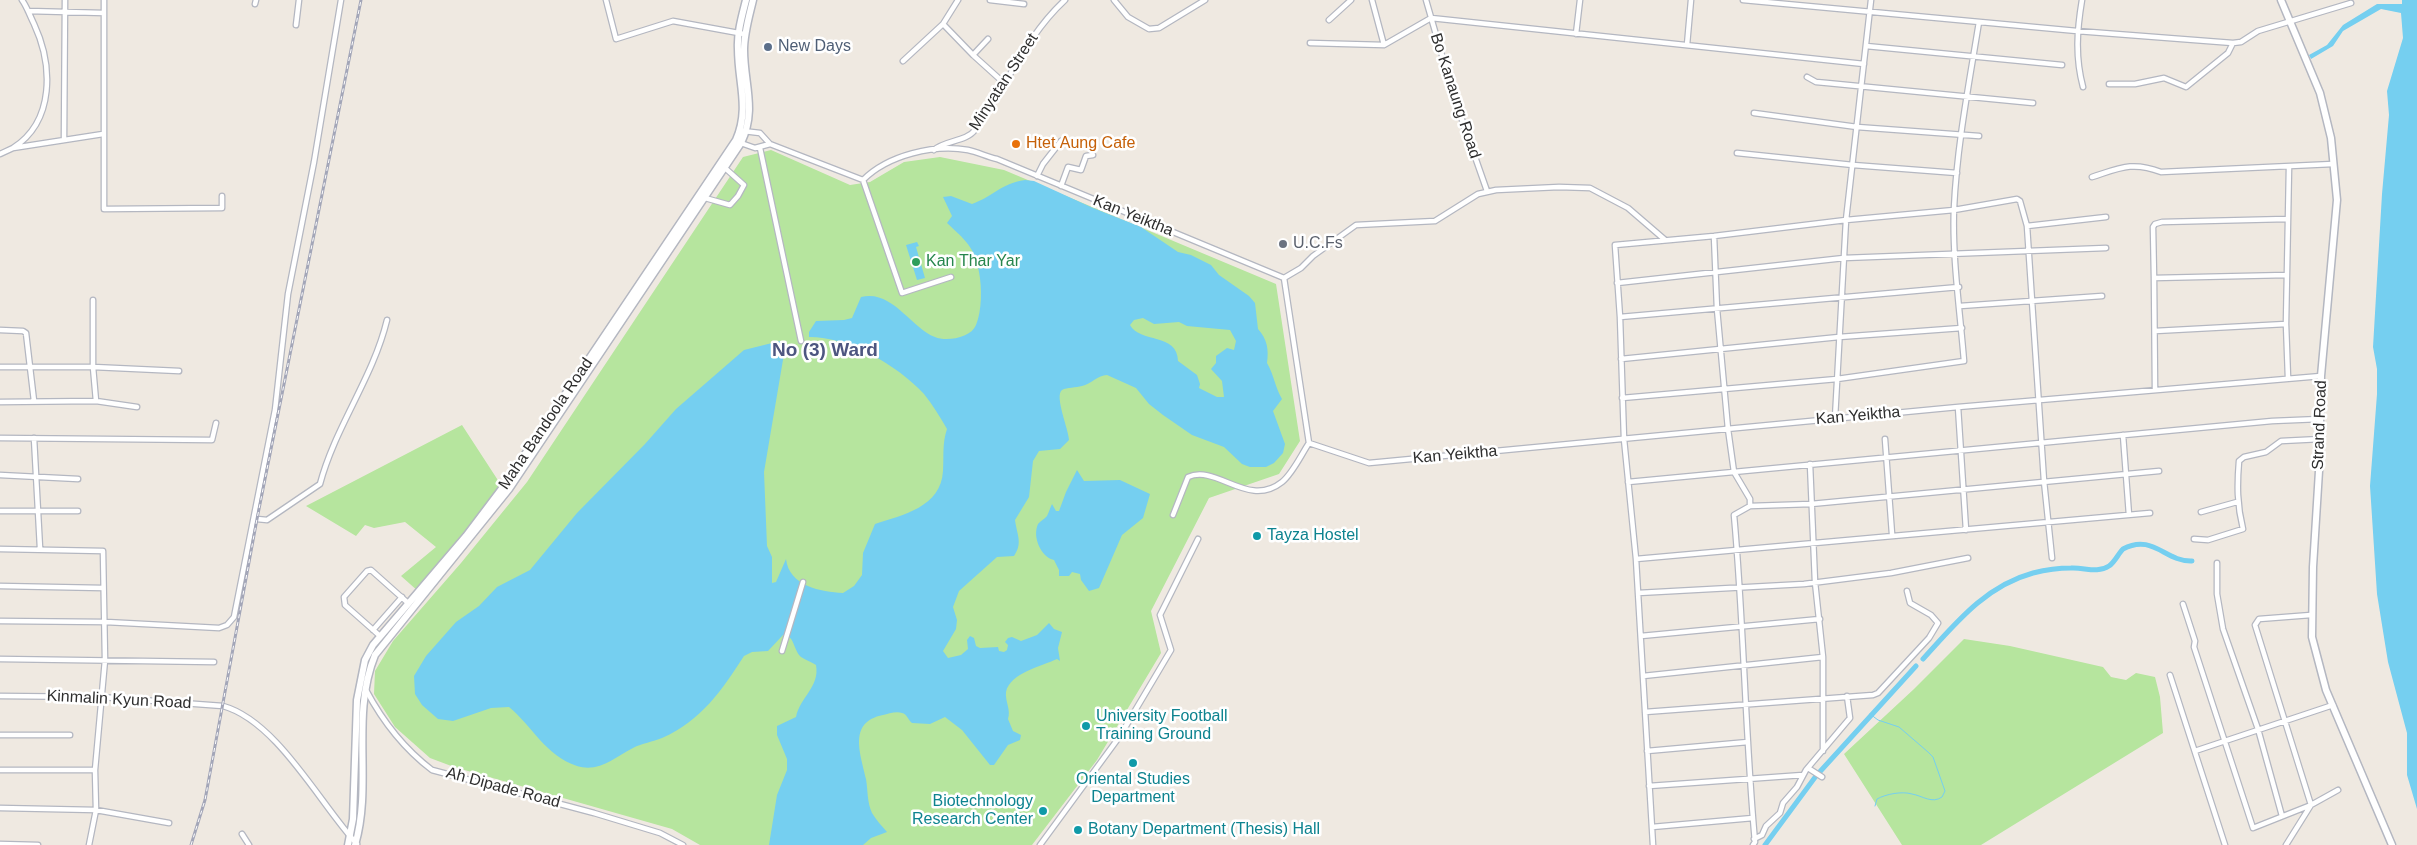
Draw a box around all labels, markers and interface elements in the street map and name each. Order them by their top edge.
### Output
street label: Minyatan Street [965,30,1043,134]
street label: Bo Kanaung Road [1426,31,1484,161]
place label: New Days [778,37,851,57]
marker: New Days [762,41,774,53]
place label: Htet Aung Cafe [1026,134,1135,154]
marker: Htet Aung Cafe [1010,138,1022,150]
street label: Kan Yeiktha [1090,191,1176,241]
place label: U.C.Fs [1293,234,1343,254]
marker: U.C.Fs [1277,238,1289,250]
place label: Kan Thar Yar [926,252,1020,272]
marker: Kan Thar Yar [910,256,922,268]
district label: No (3) Ward [772,340,878,362]
street label: Maha Bandoola Road [495,354,597,494]
street label: Strand Road [2309,380,2331,470]
street label: Kan Yeiktha [1815,403,1901,429]
street label: Kan Yeiktha [1412,442,1498,468]
place label: Tayza Hostel [1267,526,1359,546]
marker: Tayza Hostel [1251,530,1263,542]
street label: Kinmalin Kyun Road [46,687,192,713]
place label: University Football Training Ground [1096,707,1228,745]
marker: University Football Training Ground [1080,720,1092,732]
marker: Oriental Studies Department [1127,757,1139,769]
street label: Ah Dipade Road [444,764,562,812]
place label: Oriental Studies Department [1076,770,1190,808]
place label: Biotechnology Research Center [912,792,1033,830]
marker: Biotechnology Research Center [1037,805,1049,817]
place label: Botany Department (Thesis) Hall [1088,820,1320,840]
marker: Botany Department (Thesis) Hall [1072,824,1084,836]

